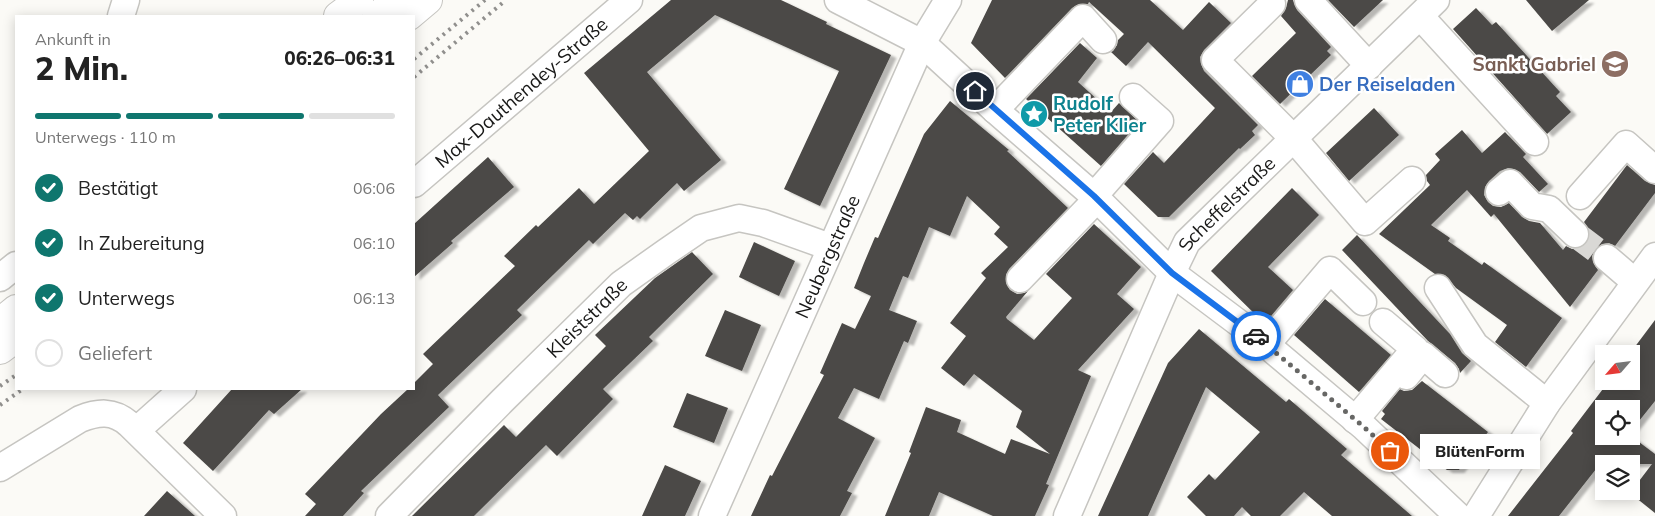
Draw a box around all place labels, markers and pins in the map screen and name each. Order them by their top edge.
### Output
school or university icon: Sankt Gabriel [1600,49,1630,79]
place label: Sankt Gabriel [1472,52,1596,76]
shop icon: Der Reiseladen [1285,69,1315,99]
pin [954,70,996,112]
place label: Der Reiseladen [1319,72,1455,96]
place label: Rudolf Peter Klier [1053,91,1147,137]
place icon: Rudolf Peter Klier [1019,99,1049,129]
pin [1369,430,1411,472]
callout: BlütenForm [1420,434,1540,468]

